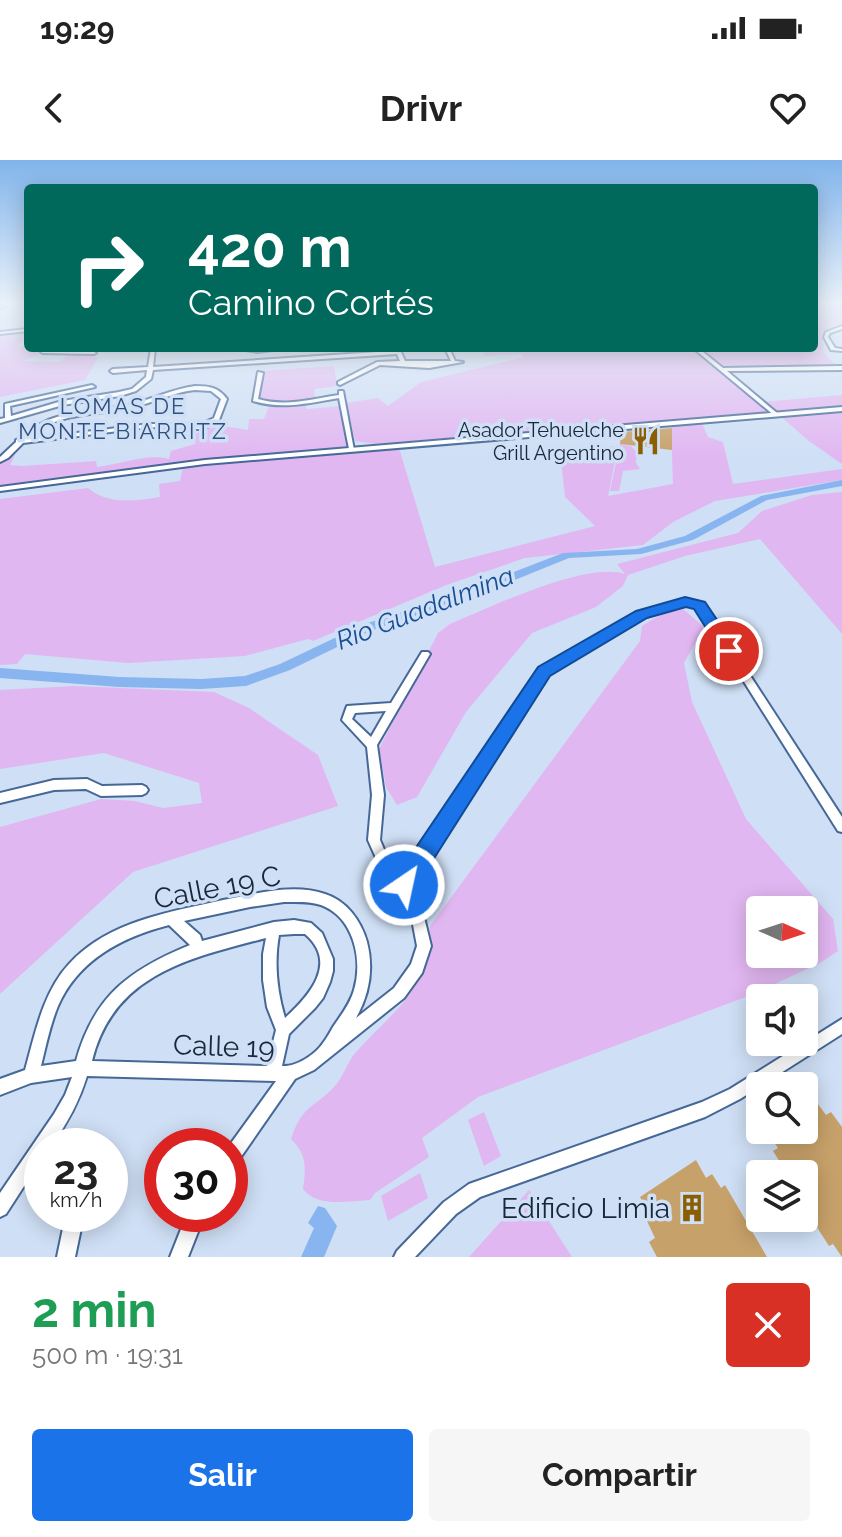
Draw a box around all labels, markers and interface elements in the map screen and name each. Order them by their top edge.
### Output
text: 19:29 [40,11,115,46]
icon: back [32,86,76,130]
icon: heart [766,86,810,130]
text: Drivr [380,87,462,129]
text: 420 m [188,214,352,280]
icon: right [56,216,160,320]
text: Camino Cortés [188,281,434,323]
district label: LOMAS DE MONTE BIARRITZ [18,393,228,444]
place label: Asador Tehuelche Grill Argentino [458,418,624,465]
restaurant icon: Asador Tehuelche Grill Argentino [631,426,661,456]
water label: Rio Guadalmina [332,560,518,656]
pin [695,617,763,685]
icon: arrive [707,629,751,673]
position arrow [362,843,446,927]
street label: Calle 19 C [151,859,283,916]
north arrow [746,896,818,968]
map controls [746,896,818,1232]
button: sound [746,984,818,1056]
street label: Calle 19 [173,1028,275,1065]
button: search [746,1072,818,1144]
speed limit sign: 30 [144,1128,248,1232]
text: 23 [54,1146,98,1193]
button: layers [746,1160,818,1232]
text: km/h [50,1188,102,1212]
place label: Edificio Limia [501,1192,670,1225]
building icon: Edificio Limia [677,1193,707,1223]
text: 2 min [32,1282,157,1338]
button: close [726,1283,810,1367]
text: 500 m · 19:31 [32,1340,183,1370]
button: Salir [32,1429,413,1521]
button: Compartir [429,1429,810,1521]

